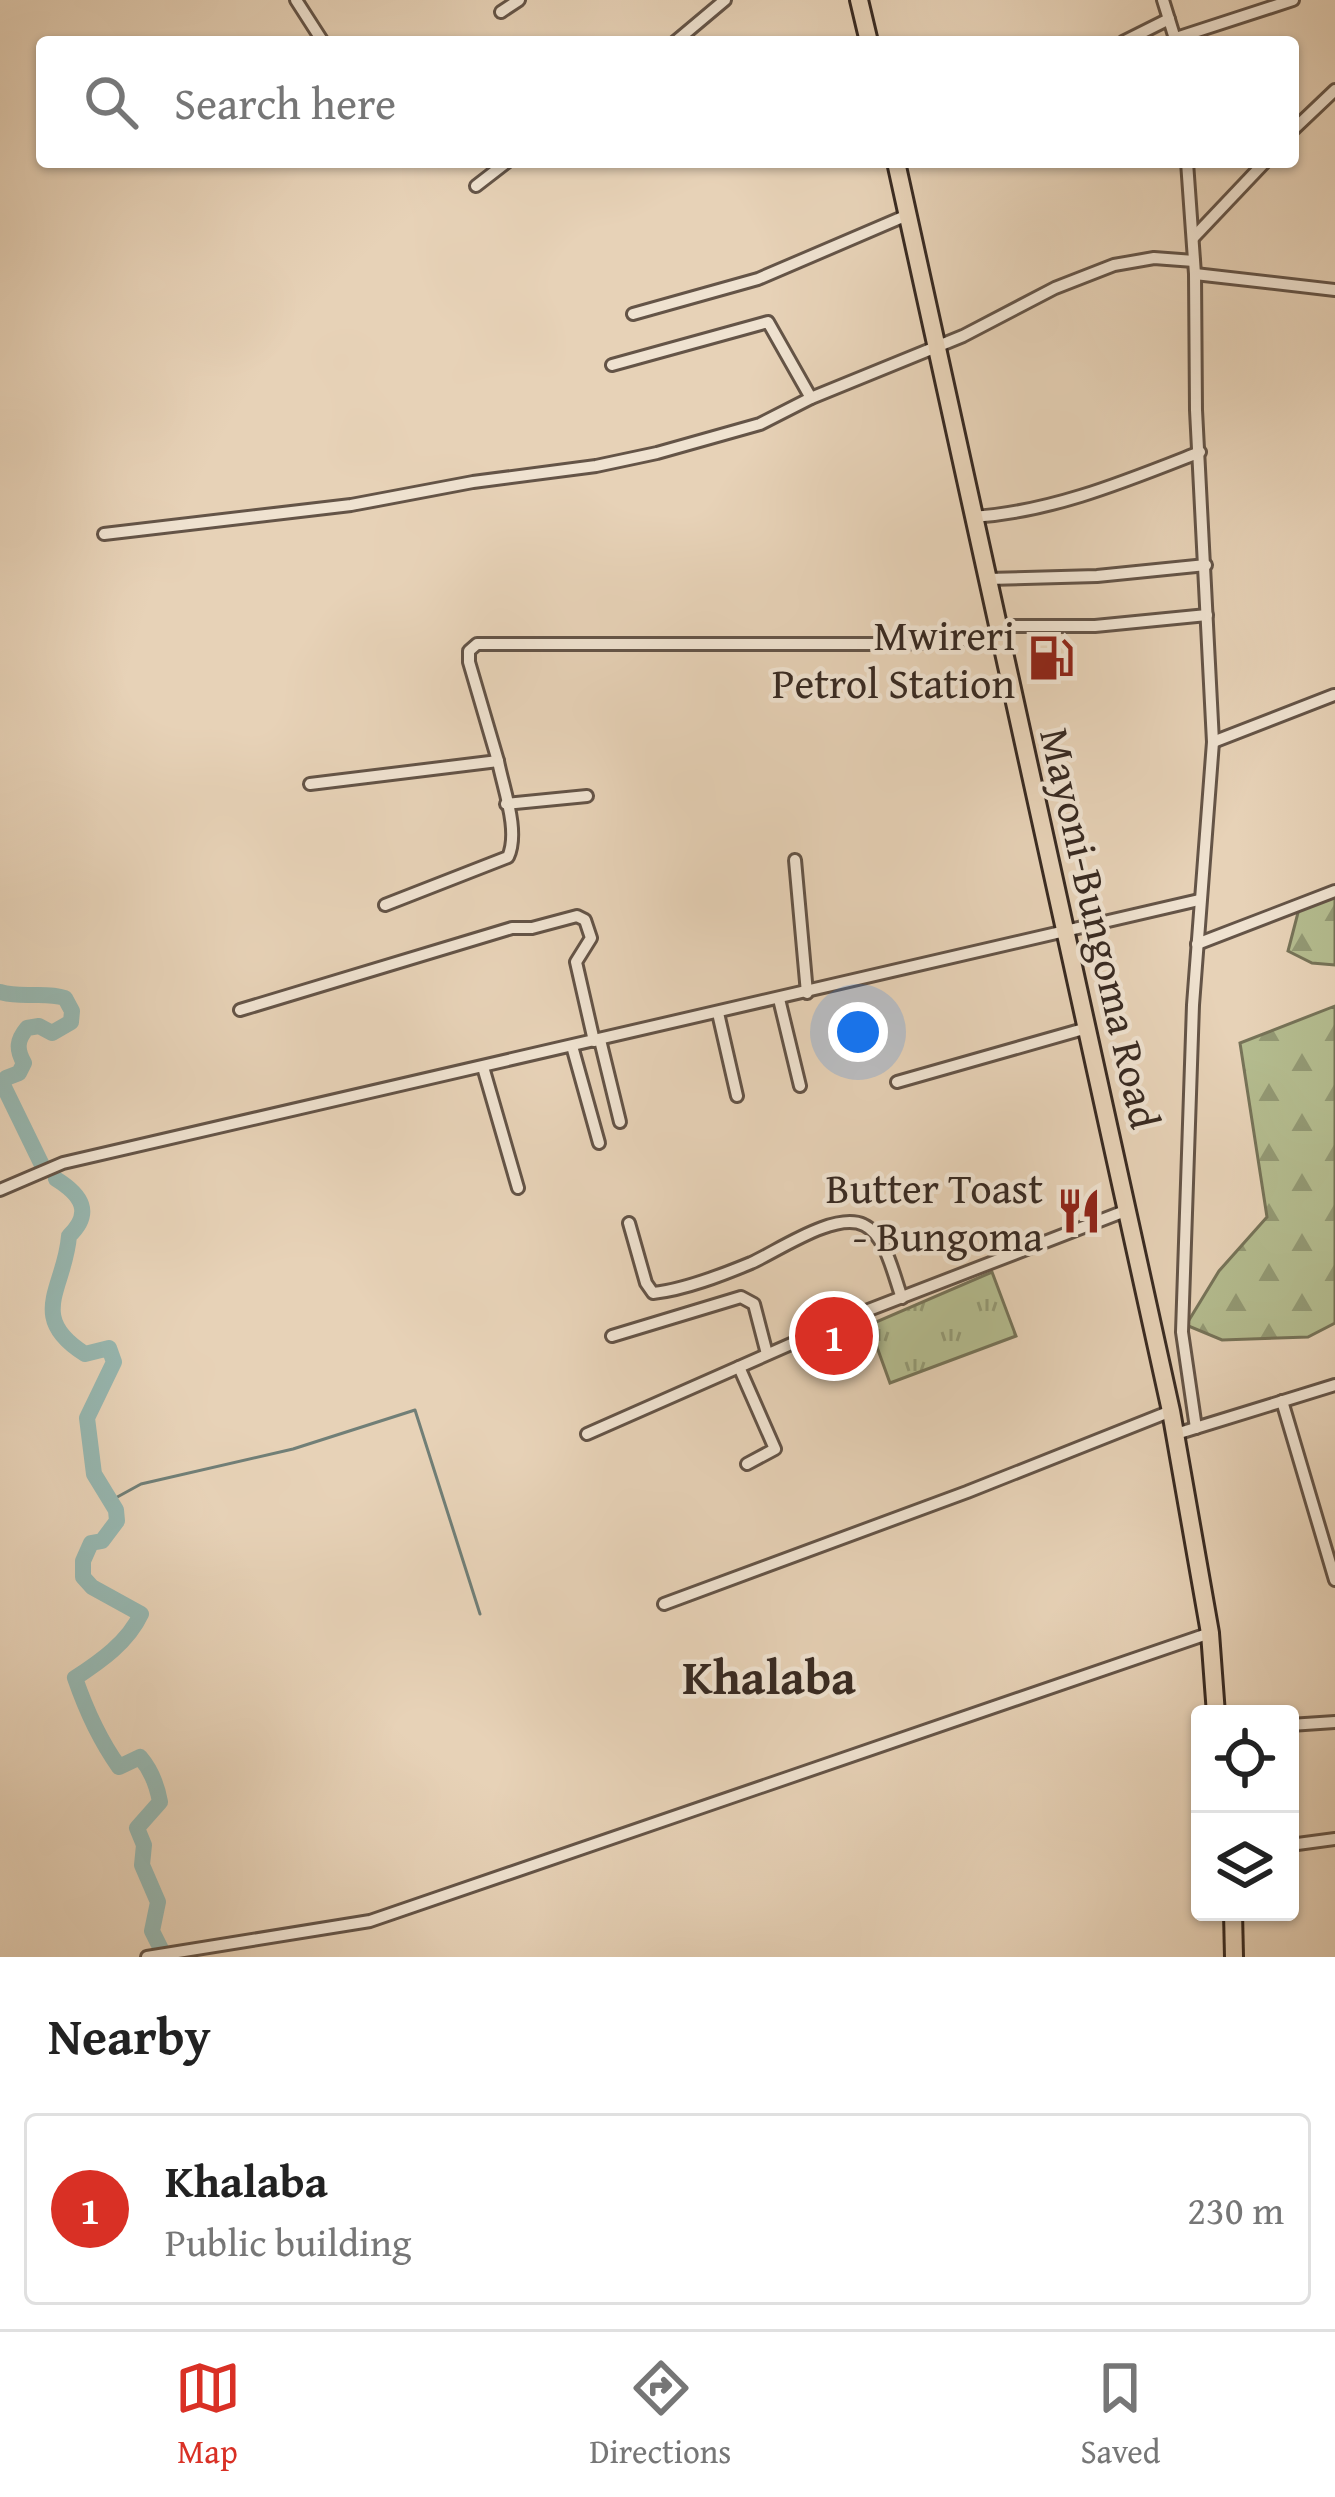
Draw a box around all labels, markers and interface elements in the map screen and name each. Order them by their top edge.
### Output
search box [36,36,1299,168]
icon: search [78,69,144,135]
text: Search here [174,70,396,135]
place label: Mwireri Petrol Station [772,604,1015,713]
fuel station icon: Mwireri Petrol Station [1026,633,1076,683]
street label: Mayoni-Bungoma Road [1025,722,1177,1135]
your location [828,1002,888,1062]
place label: Butter Toast - Bungoma [826,1157,1043,1266]
restaurant icon: Butter Toast - Bungoma [1054,1186,1104,1236]
pin: 1 [795,1291,873,1381]
district label: Khalaba [682,1641,856,1712]
map controls [1191,1705,1299,1921]
button: locate [1191,1705,1299,1813]
button: layers [1191,1813,1299,1921]
text: Nearby [48,1998,211,2073]
text: Khalaba [165,2148,328,2213]
text: 1 [80,2181,100,2238]
text: 230 m [1187,2181,1284,2238]
text: Public building [165,2213,411,2270]
tab: Map [175,2355,241,2475]
tab: Directions [590,2355,731,2475]
tab: Saved [1081,2355,1160,2475]

